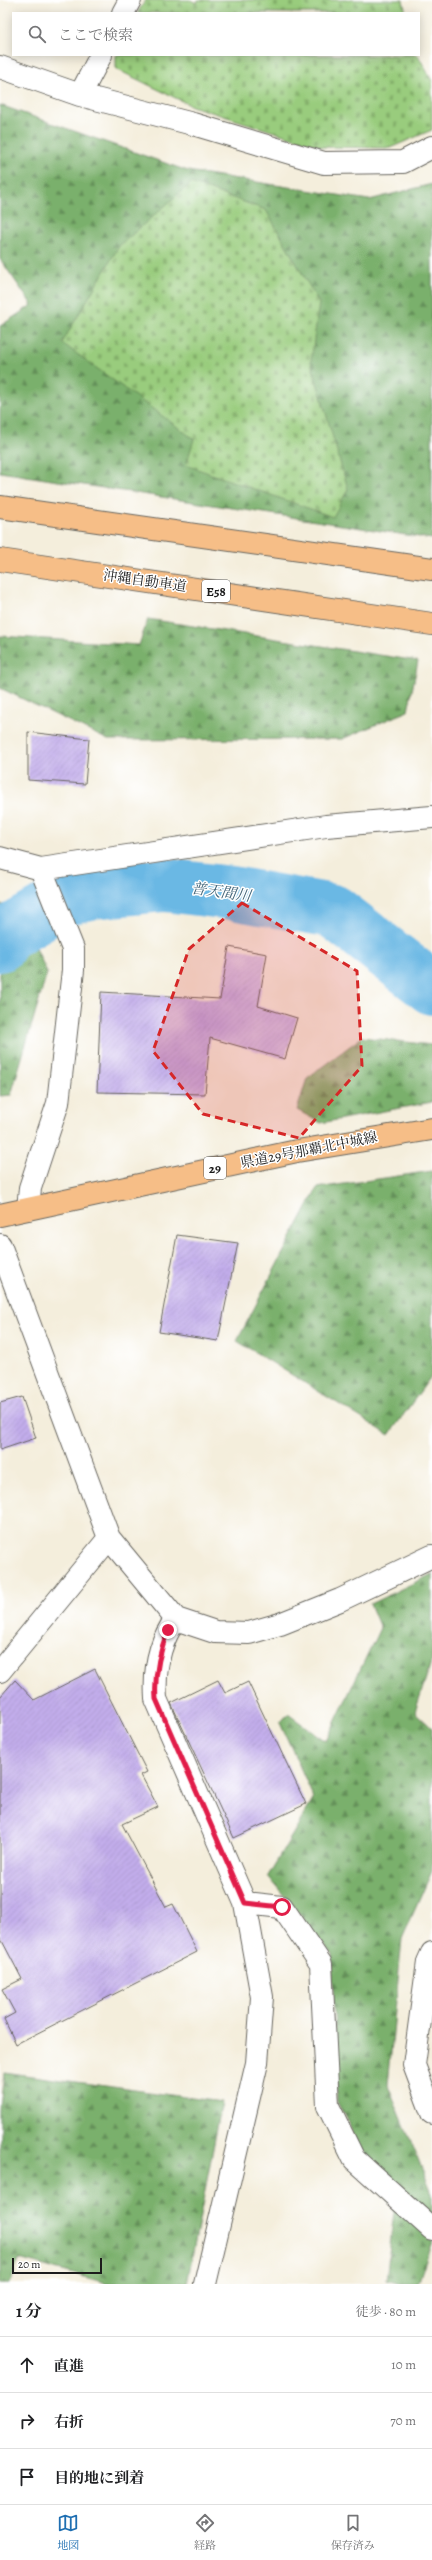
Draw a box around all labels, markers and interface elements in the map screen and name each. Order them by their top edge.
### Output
search box [12,12,420,56]
icon: search [26,23,48,45]
text: ここで検索 [58,25,133,45]
street label: 沖縄自動車道 [102,566,188,596]
road number: E58 [202,580,230,602]
water label: 普天間川 [190,878,254,906]
street label: 県道29号那覇北中城線 [239,1127,379,1173]
road number: 29 [204,1157,226,1179]
route end [159,1621,177,1639]
route start [273,1898,291,1916]
scale bar [12,2256,102,2275]
text: 20 m [18,2257,40,2272]
text: 1 分 [16,2300,42,2323]
text: 徒歩 · 80 m [356,2303,416,2320]
icon: ahead [16,2354,38,2376]
text: 直進 [54,2356,84,2376]
text: 10 m [391,2356,416,2373]
icon: right [16,2410,38,2432]
text: 右折 [54,2412,84,2432]
text: 70 m [390,2412,416,2429]
icon: arrive [16,2466,38,2488]
text: 目的地に到着 [54,2468,144,2488]
tab: 地図 [57,2512,79,2553]
tab: 経路 [194,2512,216,2553]
tab: 保存済み [331,2512,375,2553]

